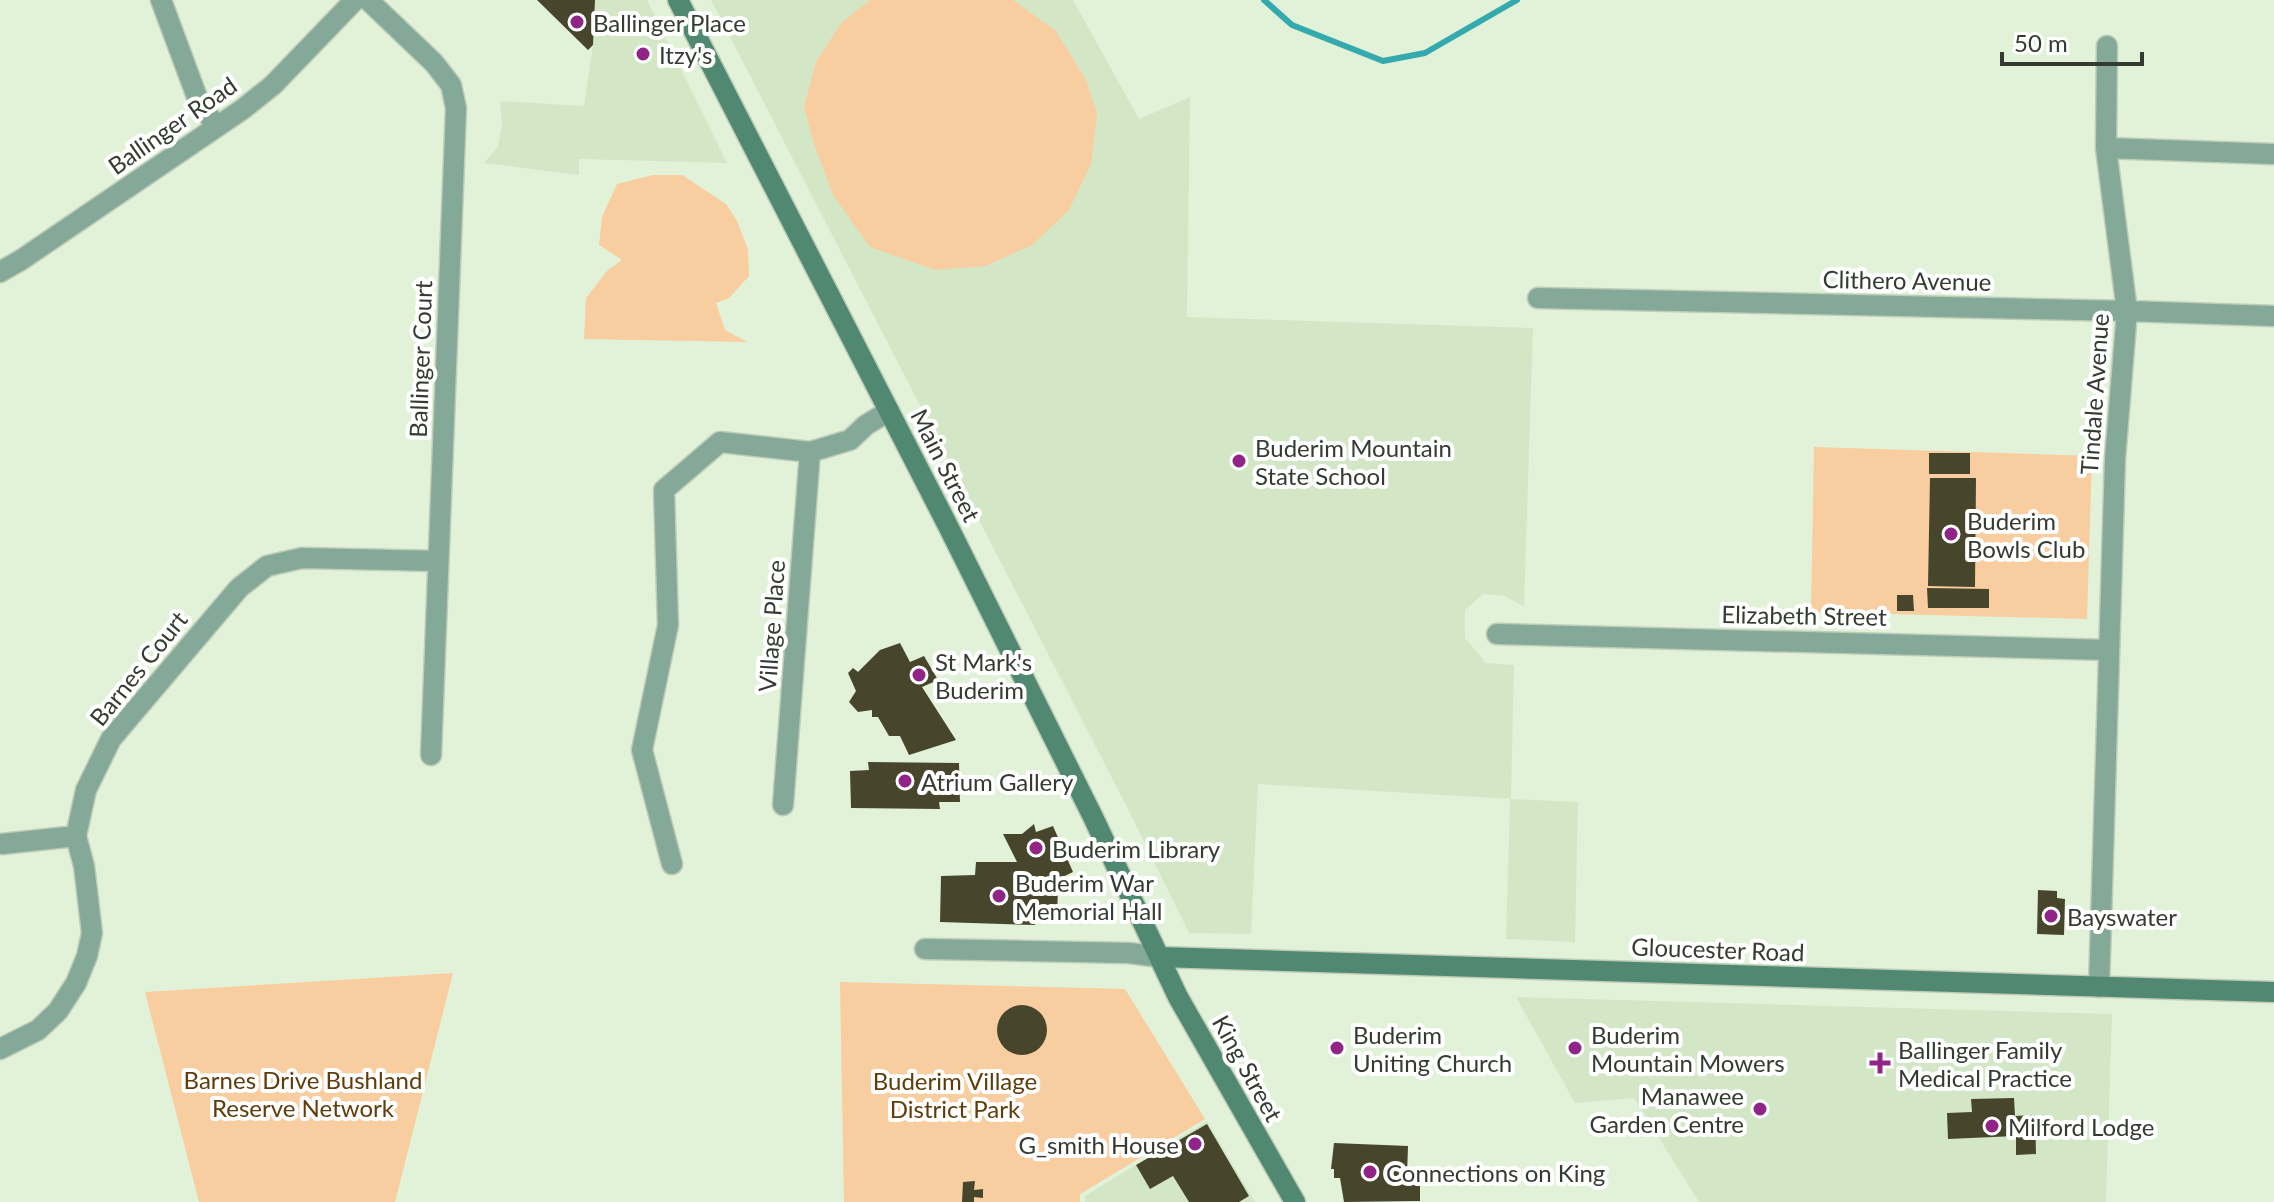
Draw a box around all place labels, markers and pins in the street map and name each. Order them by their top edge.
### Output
place label: Ballinger Place [593,8,746,37]
marker: Ballinger Place [568,13,586,31]
place label: Itzy's [659,40,712,69]
marker: Itzy's [634,45,652,63]
place label: Buderim Mountain State School [1255,433,1452,490]
marker: Buderim Mountain State School [1230,452,1248,470]
place label: Buderim Bowls Club [1967,506,2085,563]
marker: Buderim Bowls Club [1942,525,1960,543]
place label: St Mark's Buderim [935,647,1032,704]
marker: St Mark's Buderim [910,666,928,684]
place label: Atrium Gallery [921,767,1074,796]
marker: Atrium Gallery [896,772,914,790]
place label: Buderim Library [1052,834,1221,863]
marker: Buderim Library [1027,839,1045,857]
place label: Buderim War Memorial Hall [1015,868,1162,925]
marker: Buderim War Memorial Hall [990,887,1008,905]
place label: Bayswater [2067,902,2177,931]
marker: Bayswater [2042,907,2060,925]
place label: Buderim Uniting Church [1353,1020,1512,1077]
place label: Buderim Mountain Mowers [1591,1020,1785,1077]
place label: Ballinger Family Medical Practice [1898,1035,2072,1092]
marker: Buderim Uniting Church [1328,1039,1346,1057]
marker: Buderim Mountain Mowers [1566,1039,1584,1057]
marker: Ballinger Family Medical Practice [1869,1052,1891,1074]
place label: Manawee Garden Centre [1589,1081,1744,1138]
marker: Manawee Garden Centre [1751,1100,1769,1118]
place label: Milford Lodge [2008,1112,2154,1141]
marker: Milford Lodge [1983,1117,2001,1135]
place label: G_smith House [1018,1130,1179,1159]
marker: G_smith House [1186,1135,1204,1153]
place label: Connections on King [1386,1158,1605,1187]
marker: Connections on King [1361,1163,1379,1181]

